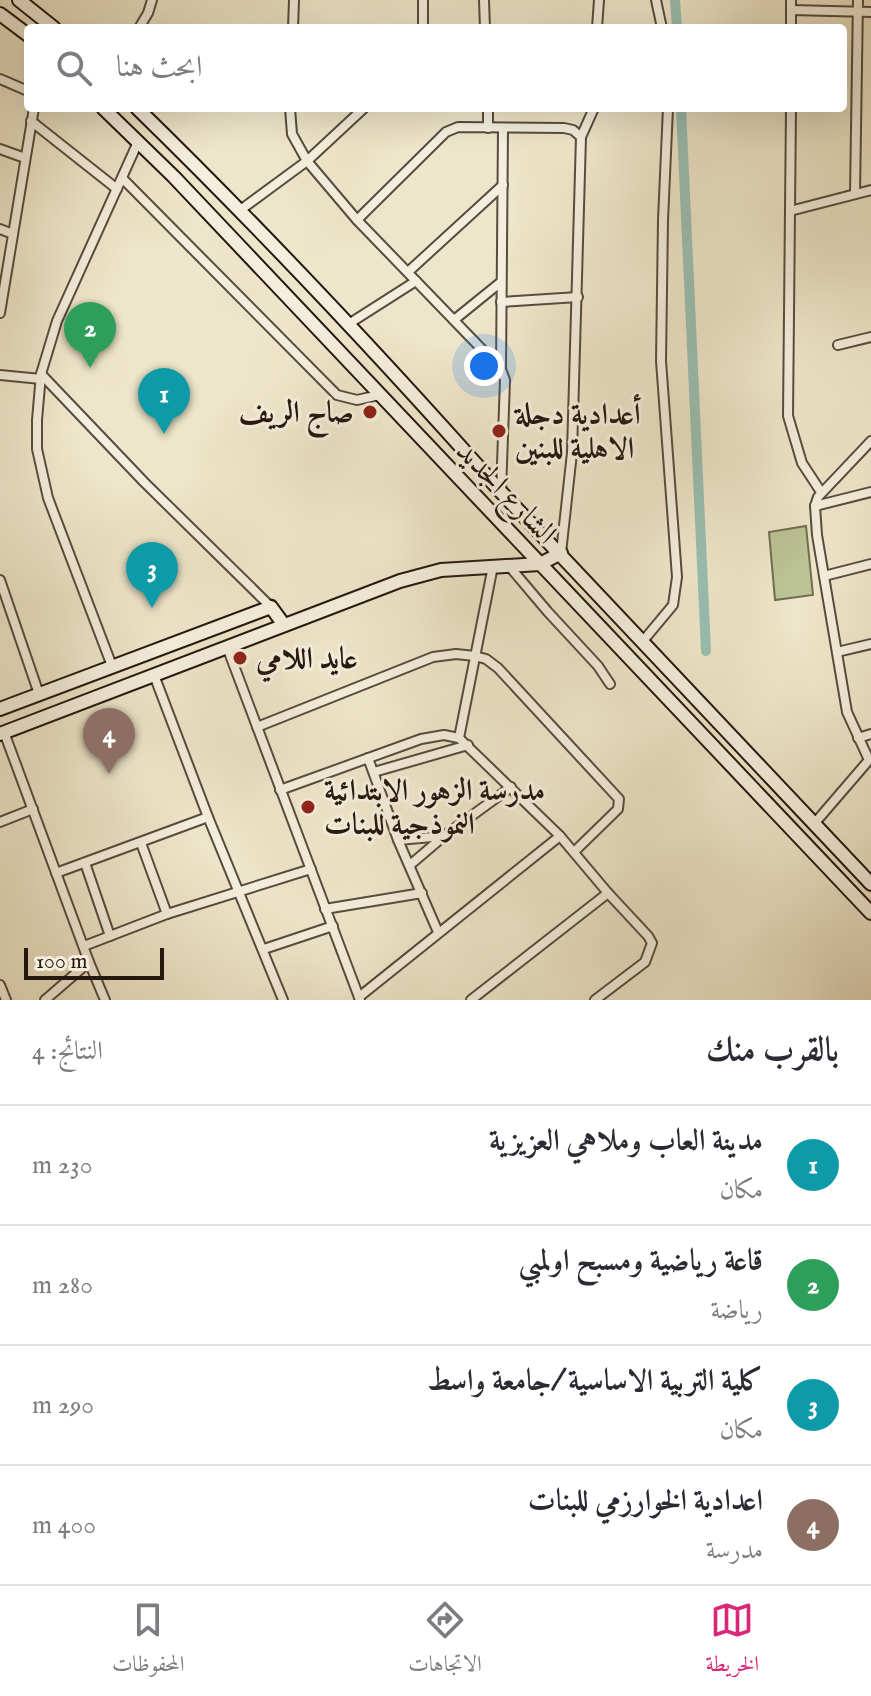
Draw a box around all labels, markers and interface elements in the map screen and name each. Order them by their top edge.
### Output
search box [24,24,847,112]
icon: search [52,46,96,90]
text: ابحث هنا [116,49,203,87]
pin: 2 [64,302,116,368]
your location [464,346,504,386]
pin: 1 [138,368,190,434]
place label: أعدادية دجلة الاهلية للبنين [513,393,642,469]
place label: صاج الريف [239,395,354,439]
marker: صاج الريف [361,403,379,421]
marker: أعدادية دجلة الاهلية للبنين [490,422,508,440]
street label: الشارع الجديد [444,434,564,556]
pin: 3 [126,542,178,608]
place label: عايد اللامي [255,641,358,683]
marker: عايد اللامي [231,649,249,667]
pin: 4 [83,708,135,774]
place label: مدرسة الزهور الابتدائية النموذجية للبنات [324,773,545,845]
marker: مدرسة الزهور الابتدائية النموذجية للبنات [299,798,317,816]
scale bar [24,944,164,980]
text: 100 m [36,948,88,976]
text: بالقرب منك [706,1029,839,1072]
text: النتائج: 4 [32,1035,103,1068]
text: مدينة العاب وملاهي العزيزية [489,1123,763,1161]
text: 230 m [32,1149,92,1182]
text: 1 [808,1149,818,1182]
text: مكان [719,1174,763,1207]
text: قاعة رياضية ومسبح اولمبي [519,1243,763,1281]
text: 280 m [32,1269,93,1302]
text: 2 [807,1269,819,1302]
text: رياضة [711,1294,763,1327]
text: كلية التربية الاساسية /جامعة واسط [427,1363,763,1401]
text: 290 m [32,1389,94,1422]
text: 3 [808,1389,818,1422]
text: مكان [719,1414,763,1447]
text: اعدادية الخوارزمي للبنات [528,1483,763,1521]
text: 400 m [32,1509,96,1542]
text: 4 [807,1509,819,1542]
text: مدرسة [706,1534,763,1567]
tab: المحفوظات [112,1598,184,1685]
tab: الاتجاهات [408,1598,482,1685]
tab: الخريطة [706,1598,759,1685]

